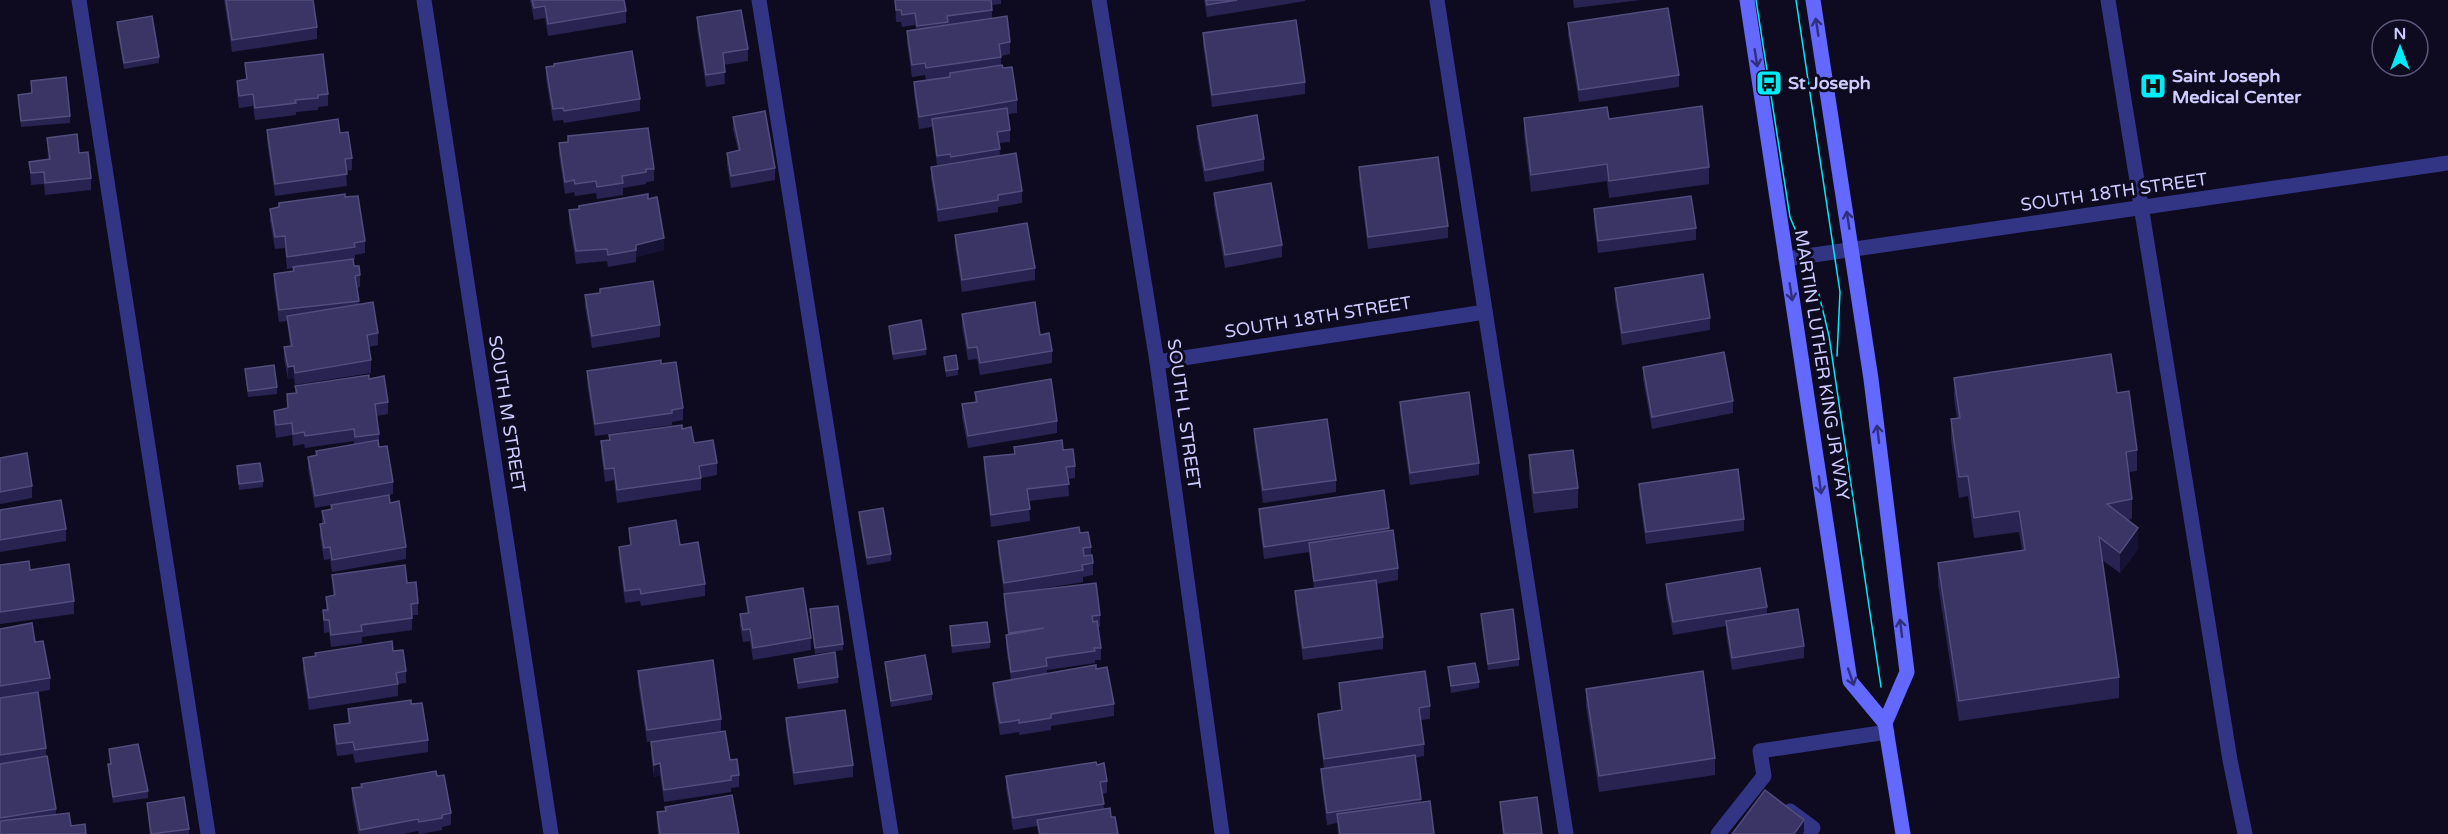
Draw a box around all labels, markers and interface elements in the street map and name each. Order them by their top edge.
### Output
one-way arrow [1811,18,1822,38]
north arrow [2370,18,2430,78]
text: N [2394,24,2406,44]
one-way arrow [1751,47,1762,67]
place label: Saint Joseph Medical Center [2172,65,2302,108]
bus stop icon: St Joseph [1754,68,1784,98]
hospital icon: Saint Joseph Medical Center [2138,71,2168,101]
place label: St Joseph [1788,72,1871,94]
street label: SOUTH 18TH STREET [2019,168,2209,216]
one-way arrow [1842,211,1853,230]
street label: MARTIN LUTHER KING JR WAY [1790,228,1854,502]
one-way arrow [1786,282,1797,302]
street label: SOUTH 18TH STREET [1223,291,1413,343]
street label: SOUTH M STREET [484,334,530,494]
street label: SOUTH L STREET [1163,337,1205,491]
one-way arrow [1872,425,1883,444]
one-way arrow [1815,475,1826,494]
one-way arrow [1896,618,1907,638]
one-way arrow [1846,668,1857,687]

